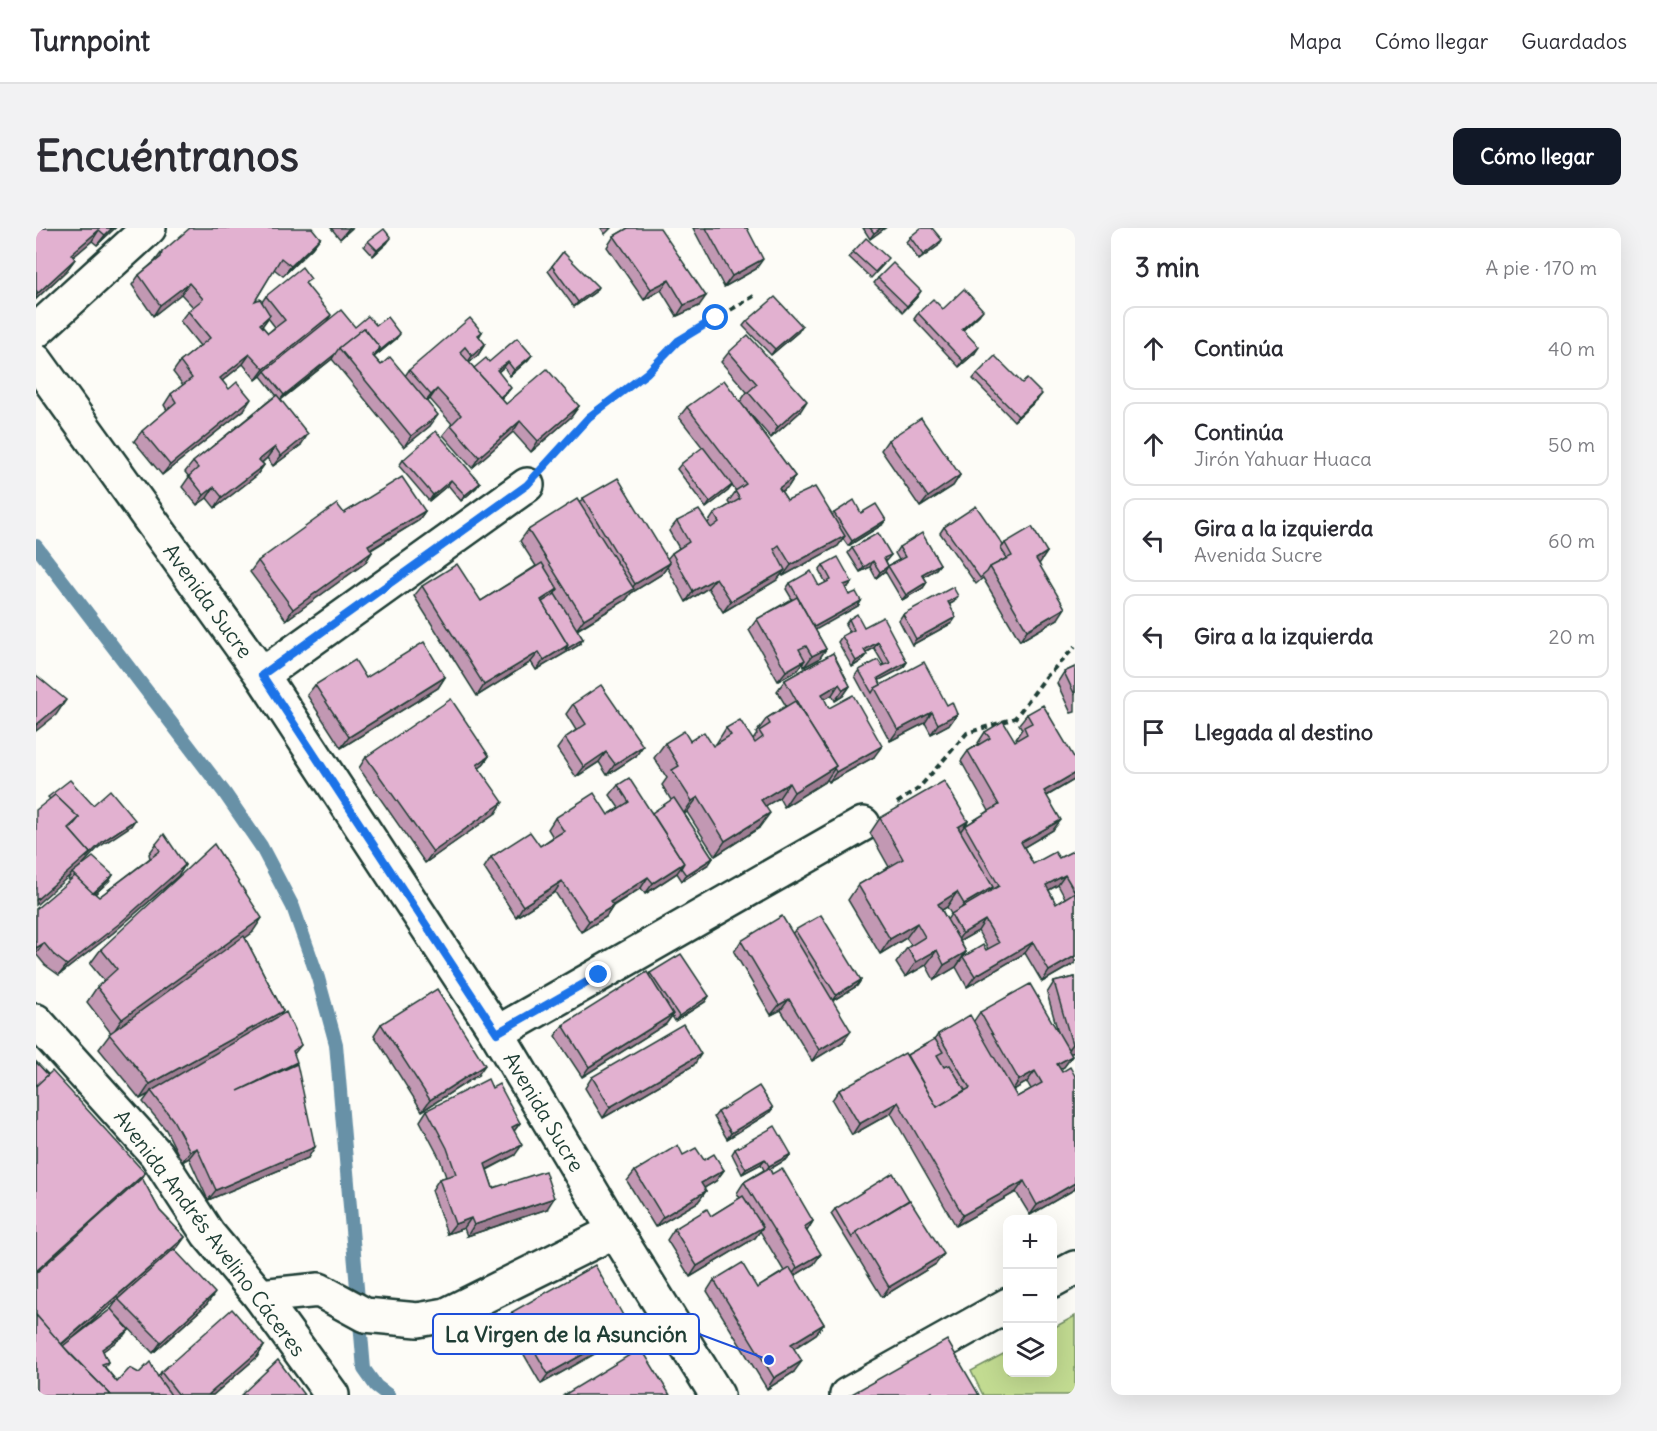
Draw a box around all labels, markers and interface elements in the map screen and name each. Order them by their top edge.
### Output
text: Turnpoint [30,23,150,59]
text: Mapa [1289,28,1342,55]
text: Cómo llegar [1375,28,1488,55]
text: Guardados [1521,28,1627,55]
button: Cómo llegar [1453,128,1621,185]
text: Encuéntranos [36,130,299,182]
text: 3 min [1135,251,1200,284]
text: A pie · 170 m [1486,255,1597,280]
route start [702,304,728,330]
icon: ahead [1137,332,1170,365]
text: Continúa [1194,334,1283,362]
text: 40 m [1548,336,1595,361]
text: Continúa [1194,418,1283,446]
icon: ahead [1137,428,1170,461]
text: 50 m [1548,432,1595,457]
text: Jirón Yahuar Huaca [1194,446,1372,471]
text: Gira a la izquierda [1194,514,1373,542]
icon: left [1137,524,1170,557]
text: 60 m [1548,528,1595,553]
street label: Avenida Sucre [157,539,259,663]
text: Avenida Sucre [1194,542,1322,567]
icon: left [1137,620,1170,653]
text: Gira a la izquierda [1194,622,1373,650]
text: 20 m [1549,624,1595,649]
icon: arrive [1137,716,1170,749]
text: Llegada al destino [1194,718,1373,746]
route end [585,961,611,987]
street label: Avenida Sucre [498,1047,590,1177]
street label: Avenida Andrés Avelino Cáceres [108,1104,312,1362]
map controls [1003,1215,1057,1377]
button: + [1003,1215,1057,1269]
button: − [1003,1269,1057,1323]
callout: La Virgen de la Asunción [433,1314,699,1354]
text: La Virgen de la Asunción [445,1320,688,1348]
button: layers [1003,1323,1057,1377]

